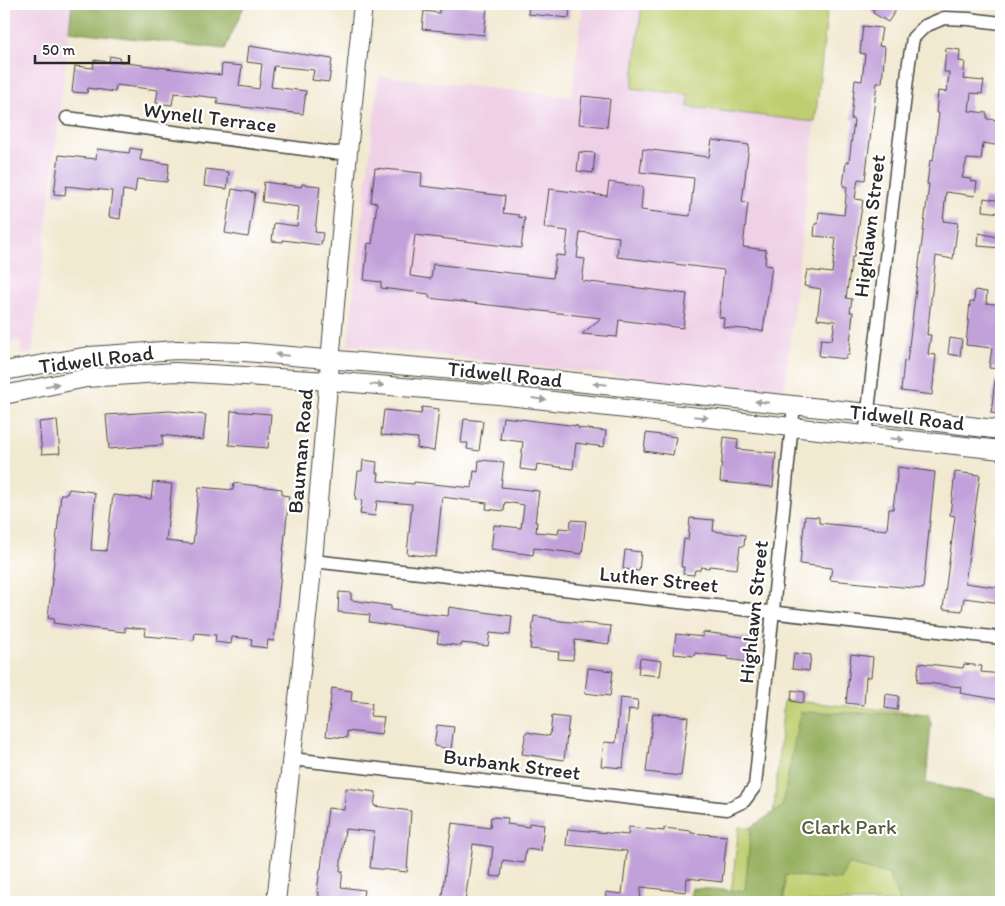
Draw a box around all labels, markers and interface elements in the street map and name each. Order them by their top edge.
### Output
scale bar [35,32,129,64]
text: 50 m [42,41,75,59]
street label: Wynell Terrace [142,96,278,138]
street label: Highlawn Street [848,153,890,299]
street label: Tidwell Road [37,340,155,378]
one-way arrow [274,350,290,358]
street label: Tidwell Road [446,356,564,392]
one-way arrow [592,380,608,388]
one-way arrow [44,381,60,389]
one-way arrow [370,381,386,389]
street label: Bauman Road [282,387,318,515]
one-way arrow [531,395,547,403]
one-way arrow [753,398,769,406]
street label: Tidwell Road [848,399,966,435]
one-way arrow [693,414,709,422]
one-way arrow [889,435,905,443]
street label: Highlawn Street [733,539,773,685]
street label: Luther Street [598,560,720,598]
street label: Burbank Street [442,743,582,785]
park label: Clark Park [801,814,897,839]

